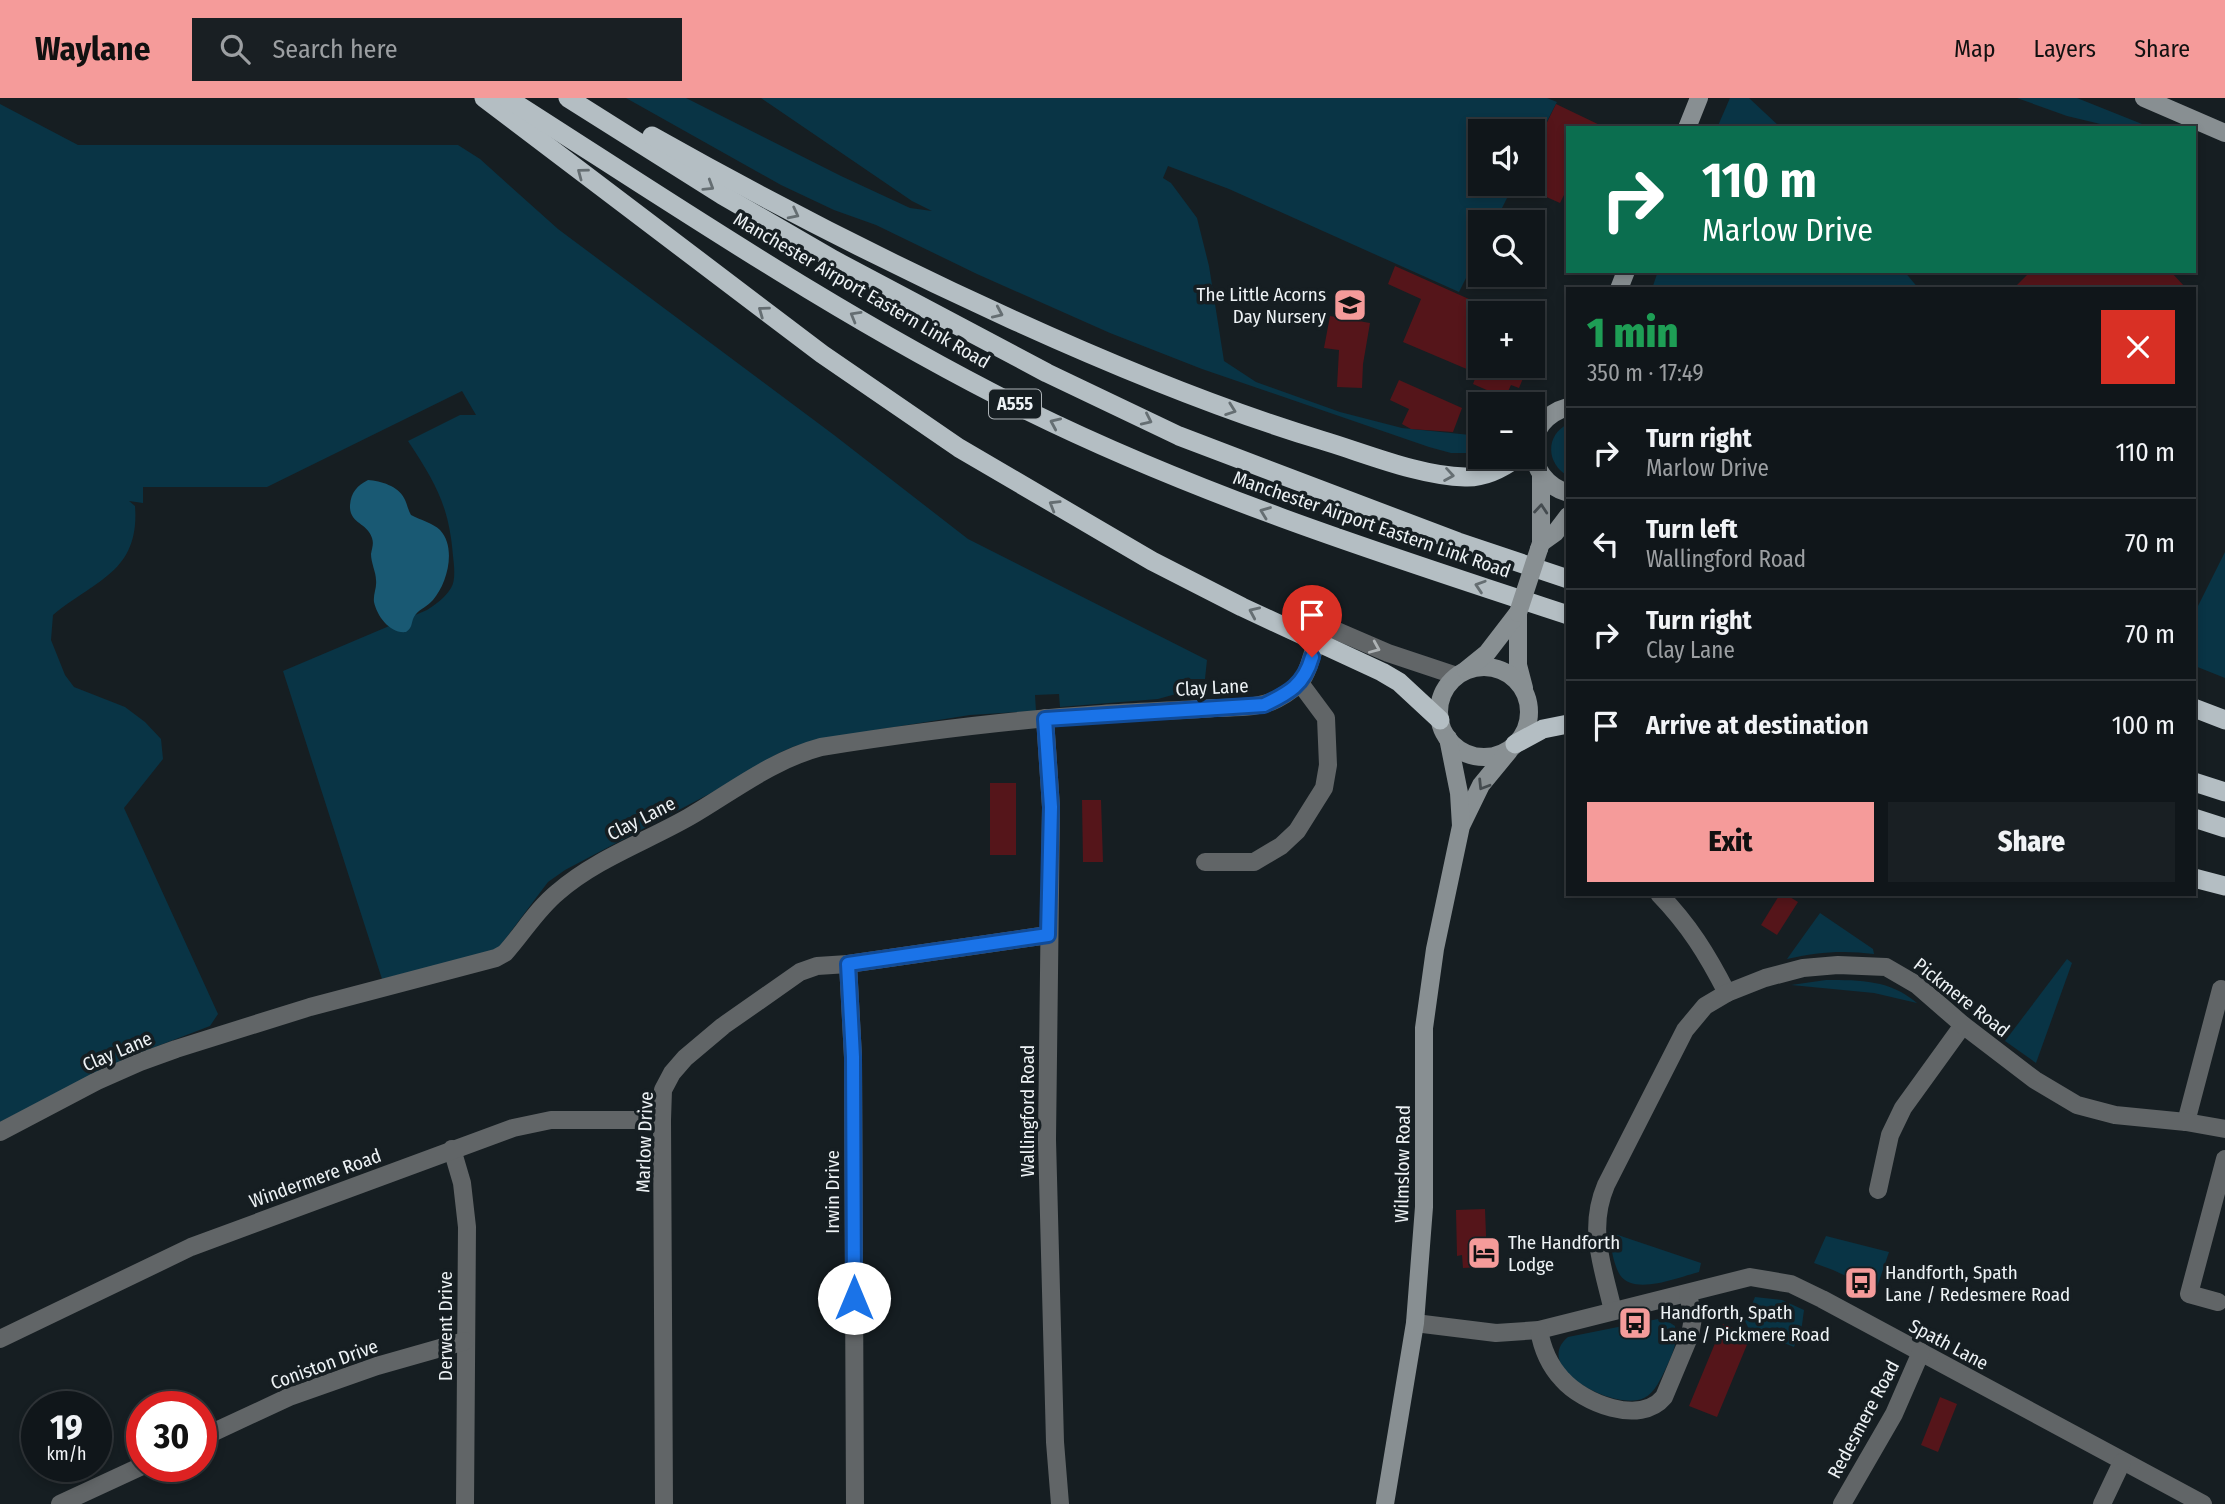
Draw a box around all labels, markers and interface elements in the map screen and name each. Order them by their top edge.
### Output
search box [192,18,682,81]
text: Waylane [35,29,150,69]
icon: search [216,30,254,68]
text: Search here [272,34,398,65]
text: Map [1954,35,1996,63]
text: Layers [2034,35,2096,63]
text: Share [2134,35,2190,63]
map controls [1468,119,1545,469]
button: sound [1468,119,1545,196]
text: 110 m [1702,151,1817,210]
icon: right [1587,154,1678,245]
one-way arrow [577,169,590,182]
one-way arrow [701,178,714,191]
one-way arrow [786,206,799,220]
street label: Manchester Airport Eastern Link Road [730,207,994,373]
button: search [1468,210,1545,287]
text: Marlow Drive [1702,211,1873,249]
place label: The Little Acorns Day Nursery [1197,283,1327,328]
school or university icon: The Little Acorns Day Nursery [1331,286,1369,324]
button: + [1468,301,1545,378]
one-way arrow [991,305,1004,319]
one-way arrow [758,306,771,319]
text: 1 min [1587,308,1678,358]
button: close [2101,310,2175,384]
one-way arrow [850,311,862,324]
text: 350 m · 17:49 [1587,359,1704,387]
road number: A555 [989,390,1041,418]
button: − [1468,392,1545,469]
one-way arrow [1224,402,1237,416]
one-way arrow [1140,412,1152,426]
one-way arrow [1050,417,1063,431]
text: Turn right [1646,423,1752,454]
icon: right [1587,434,1625,472]
text: 110 m [2115,437,2175,468]
text: Marlow Drive [1646,454,1769,482]
street label: Manchester Airport Eastern Link Road [1230,466,1514,583]
one-way arrow [1443,467,1455,482]
one-way arrow [1049,500,1062,513]
one-way arrow [1534,503,1549,514]
one-way arrow [1260,506,1272,520]
text: Turn left [1646,514,1738,545]
icon: left [1587,525,1625,563]
text: 70 m [2125,528,2175,559]
text: Wallingford Road [1646,545,1806,573]
one-way arrow [1474,580,1486,594]
pin [1282,585,1342,657]
icon: arrive [1293,596,1331,634]
text: Turn right [1646,605,1752,636]
one-way arrow [1249,607,1262,621]
icon: right [1587,616,1625,654]
text: 70 m [2125,619,2175,650]
text: Clay Lane [1646,636,1735,664]
one-way arrow [1367,640,1380,654]
street label: Clay Lane [1175,674,1249,701]
icon: arrive [1587,707,1625,745]
text: Arrive at destination [1646,710,1869,741]
text: 100 m [2112,710,2175,741]
one-way arrow [1478,777,1491,790]
street label: Clay Lane [603,792,679,845]
button: Exit [1587,802,1874,882]
button: Share [1888,802,2175,882]
street label: Pickmere Road [1909,953,2014,1042]
street label: Clay Lane [79,1027,155,1076]
street label: Wallingford Road [1016,1045,1039,1177]
street label: Marlow Drive [631,1091,658,1193]
street label: Wilmslow Road [1390,1105,1415,1223]
street label: Windermere Road [246,1144,384,1213]
street label: Irwin Drive [821,1150,844,1234]
place label: The Handforth Lodge [1508,1231,1620,1276]
hotel icon: The Handforth Lodge [1465,1234,1503,1272]
position arrow [817,1261,891,1335]
place label: Handforth, Spath Lane / Redesmere Road [1885,1261,2070,1306]
bus stop icon: Handforth, Spath Lane / Redesmere Road [1842,1264,1880,1302]
street label: Derwent Drive [434,1271,457,1381]
place label: Handforth, Spath Lane / Pickmere Road [1660,1301,1830,1346]
bus stop icon: Handforth, Spath Lane / Pickmere Road [1616,1304,1654,1342]
street label: Spath Lane [1905,1314,1992,1375]
street label: Coniston Drive [267,1334,381,1395]
street label: Redesmere Road [1823,1356,1904,1482]
speed limit sign: 30 [126,1391,217,1482]
text: 19 [50,1406,83,1448]
text: km/h [46,1443,87,1465]

